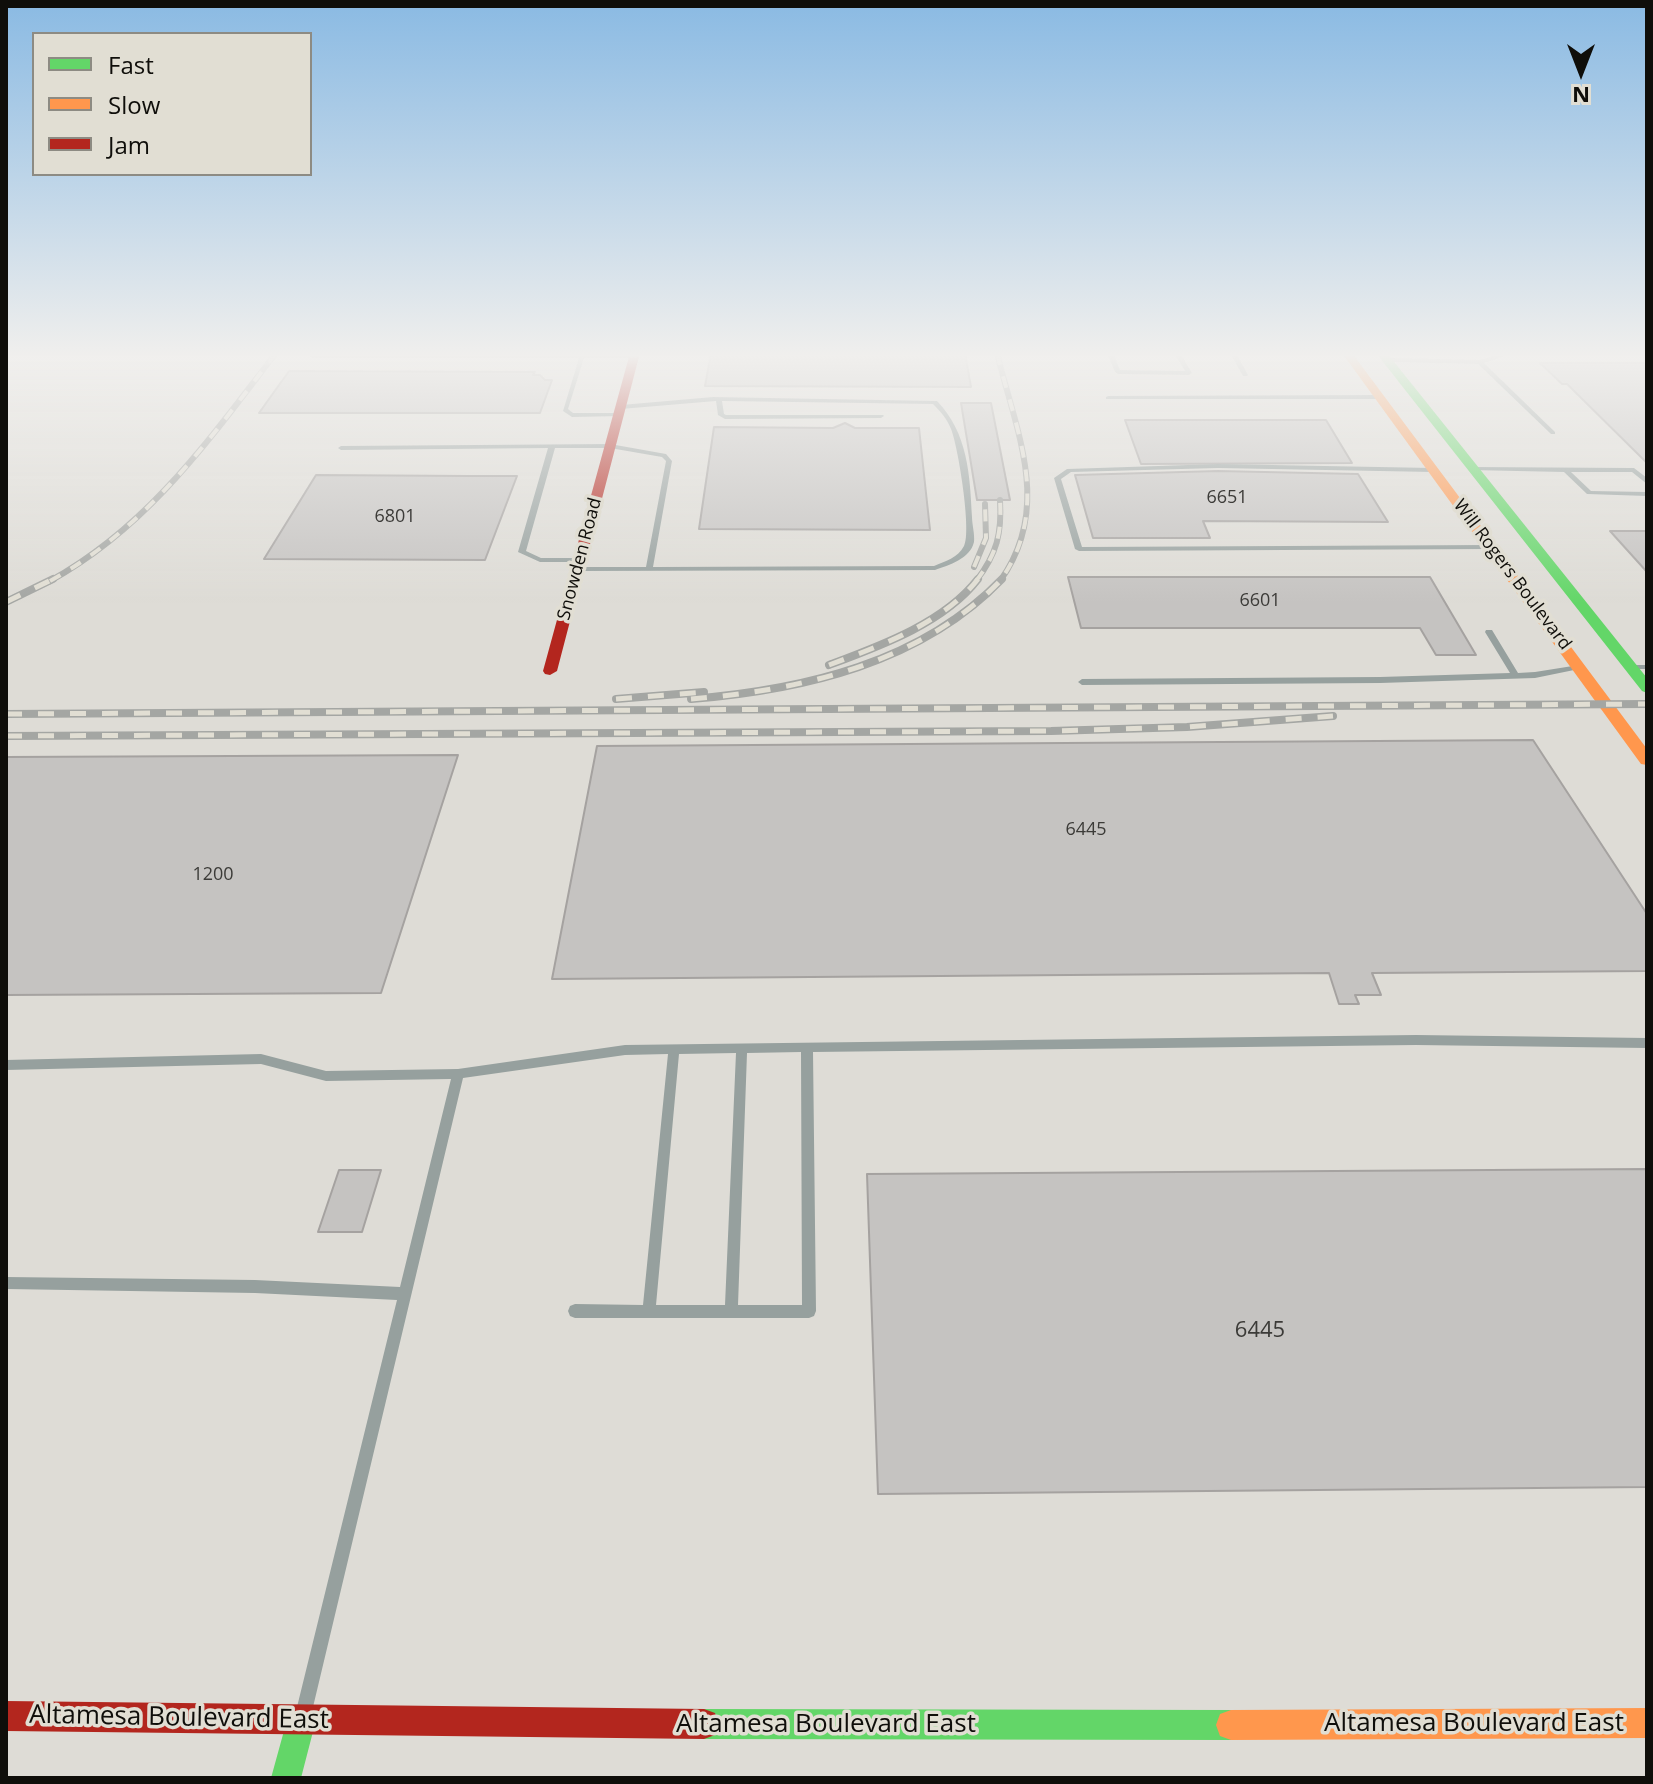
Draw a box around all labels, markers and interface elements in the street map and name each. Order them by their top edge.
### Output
legend [32,32,312,176]
north arrow [1541,32,1621,112]
text: Fast [108,48,154,81]
text: N [1572,81,1590,111]
text: Slow [108,88,160,121]
text: Jam [108,128,150,161]
house number: 6651 [1206,487,1248,509]
street label: Will Rogers Boulevard [1448,495,1576,655]
street label: Snowden Road [553,496,607,622]
house number: 6801 [374,506,416,528]
house number: 6601 [1239,590,1281,612]
house number: 6445 [1065,819,1107,841]
house number: 1200 [192,864,234,886]
house number: 6445 [1235,1318,1285,1344]
street label: Altamesa Boulevard East [29,1700,329,1736]
street label: Altamesa Boulevard East [1324,1708,1624,1740]
street label: Altamesa Boulevard East [676,1709,976,1741]

